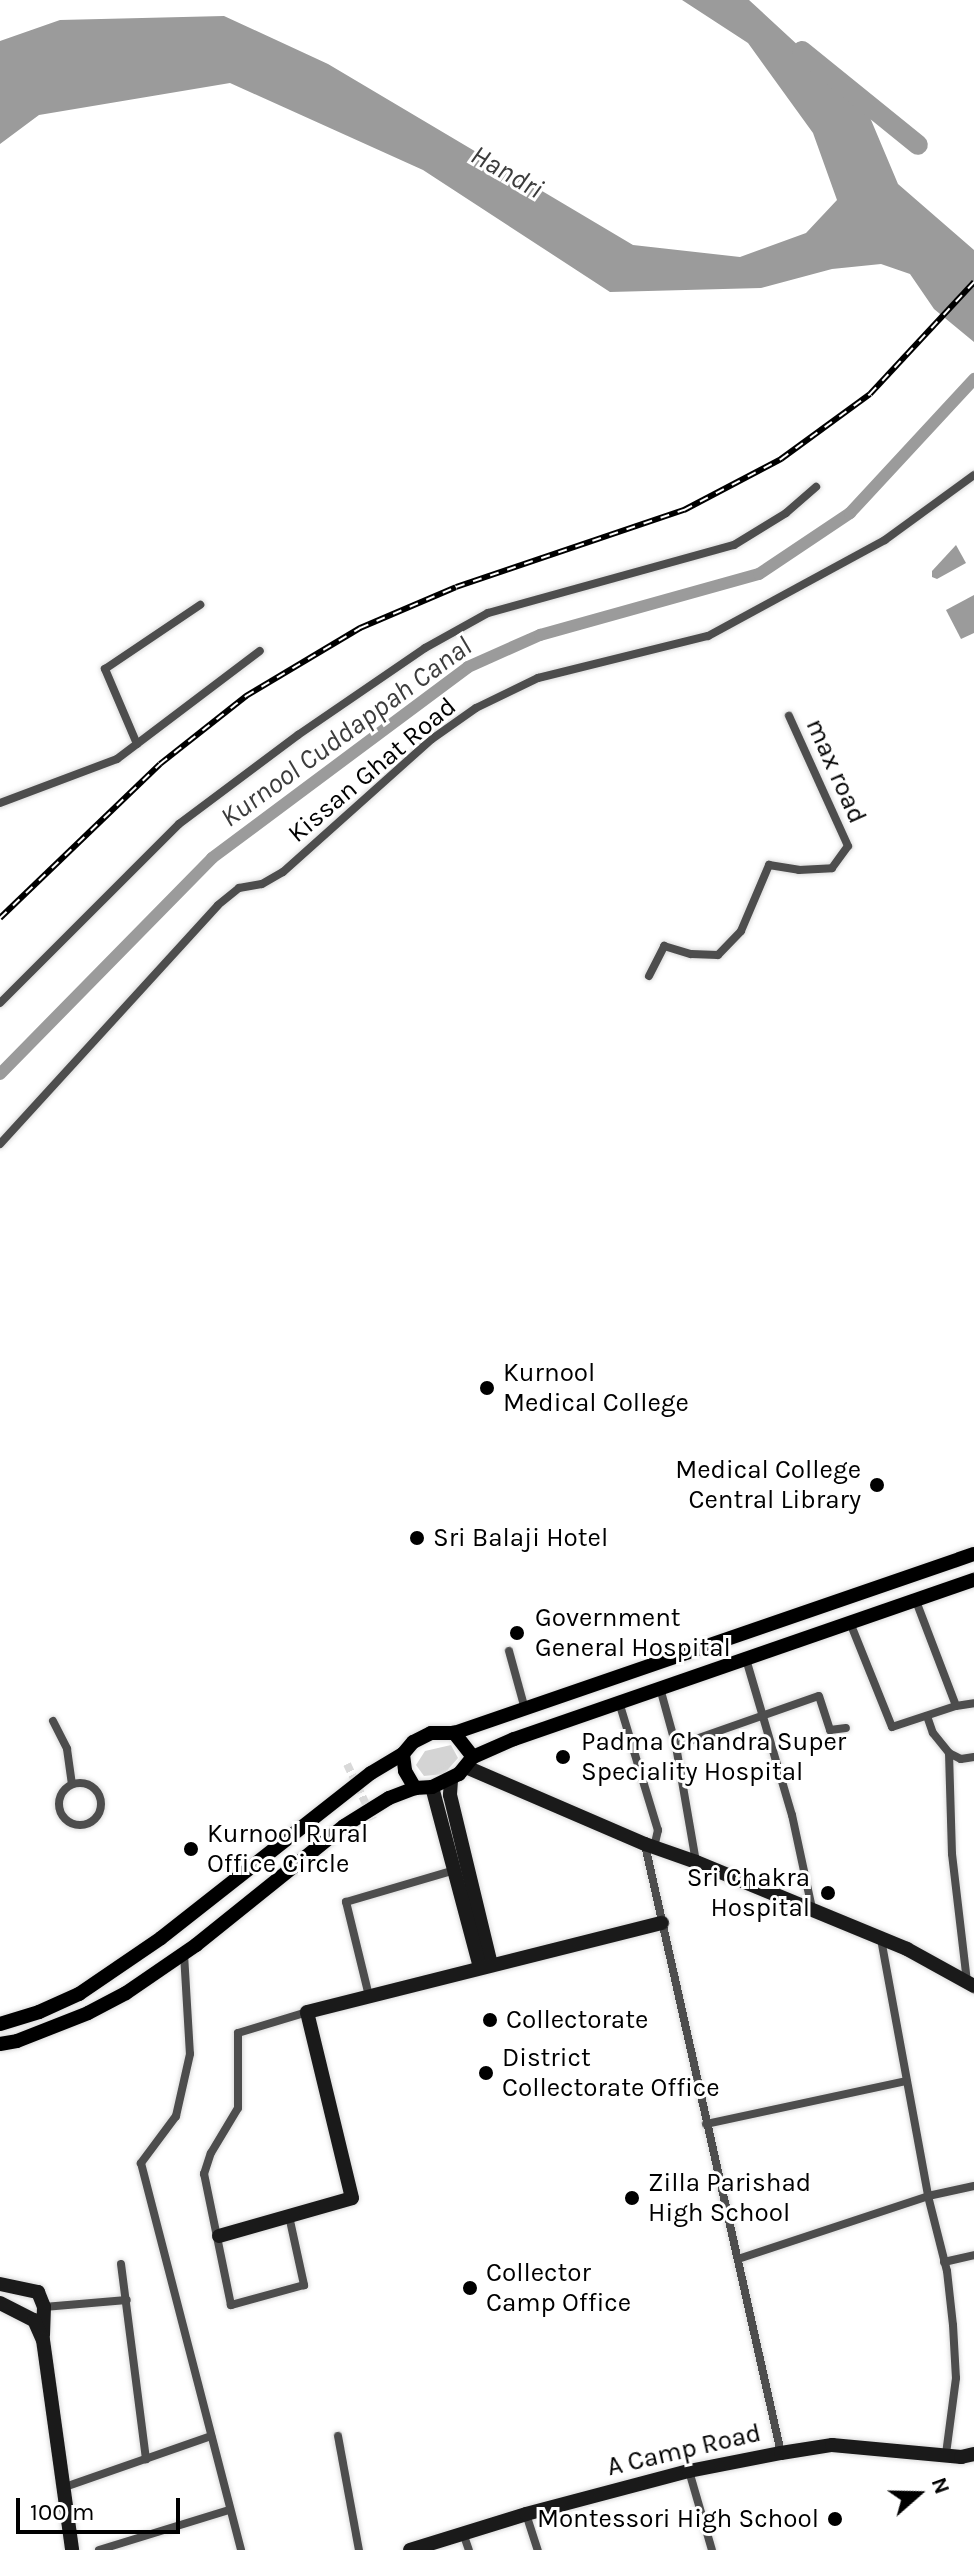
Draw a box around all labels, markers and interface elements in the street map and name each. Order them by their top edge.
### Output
water label: Handri [465,138,549,206]
water label: Kurnool Cuddappah Canal [214,630,478,834]
street label: Kissan Ghat Road [282,691,462,849]
street label: max road [799,714,873,828]
place label: Kurnool Medical College [503,1357,689,1418]
marker: Kurnool Medical College [478,1379,496,1397]
place label: Medical College Central Library [675,1454,861,1516]
marker: Medical College Central Library [868,1476,886,1494]
place label: Sri Balaji Hotel [433,1522,608,1554]
marker: Sri Balaji Hotel [408,1529,426,1547]
place label: Government General Hospital [535,1602,731,1664]
marker: Government General Hospital [506,1622,528,1644]
place label: Padma Chandra Super Speciality Hospital [581,1726,846,1788]
marker: Padma Chandra Super Speciality Hospital [552,1746,574,1768]
place label: Kurnool Rural Office Circle [207,1818,368,1880]
marker: Kurnool Rural Office Circle [182,1840,200,1858]
place label: Sri Chakra Hospital [687,1862,810,1924]
marker: Sri Chakra Hospital [817,1882,839,1904]
place label: Collectorate [506,2004,648,2036]
marker: Collectorate [481,2011,499,2029]
place label: District Collectorate Office [502,2042,720,2104]
marker: District Collectorate Office [477,2064,495,2082]
place label: Zilla Parishad High School [648,2167,811,2228]
marker: Zilla Parishad High School [623,2189,641,2207]
place label: Collector Camp Office [486,2257,631,2318]
marker: Collector Camp Office [461,2279,479,2297]
street label: A Camp Road [604,2417,764,2483]
north arrow [878,2454,958,2534]
text: N [926,2474,955,2498]
scale bar [20,2482,184,2532]
text: 100 m [30,2498,95,2526]
place label: Montessori High School [537,2503,819,2535]
marker: Montessori High School [826,2510,844,2528]

